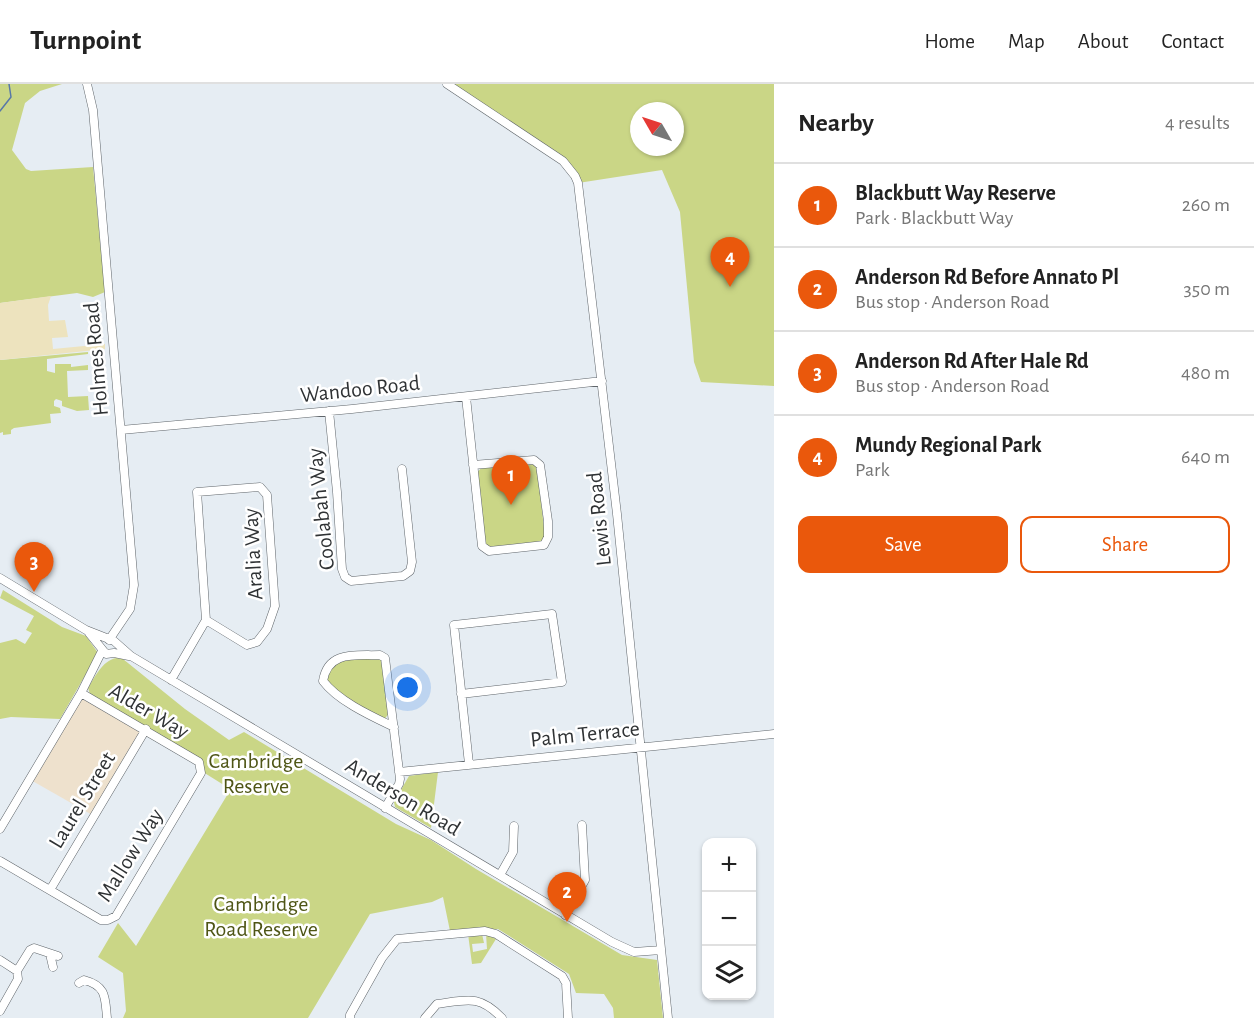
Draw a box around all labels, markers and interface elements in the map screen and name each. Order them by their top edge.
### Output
text: Turnpoint [30,27,141,55]
text: Home [924,31,975,52]
text: Map [1008,31,1045,52]
text: About [1078,31,1128,52]
text: Contact [1161,31,1224,52]
north arrow [630,102,684,156]
text: Nearby [798,110,874,136]
text: 4 results [1165,113,1230,133]
text: Blackbutt Way Reserve [855,182,1056,204]
text: 1 [814,195,821,215]
text: 260 m [1182,195,1230,215]
text: Park · Blackbutt Way [855,208,1013,228]
pin: 4 [710,238,750,287]
text: Anderson Rd Before Annato Pl [855,266,1119,288]
text: 2 [813,279,822,299]
text: 350 m [1184,279,1230,299]
text: Bus stop · Anderson Road [855,292,1049,312]
street label: Holmes Road [80,301,112,417]
text: Anderson Rd After Hale Rd [855,350,1089,372]
text: 3 [813,363,822,383]
text: 480 m [1181,363,1230,383]
street label: Wandoo Road [299,372,421,406]
text: Bus stop · Anderson Road [855,376,1049,396]
text: Mundy Regional Park [855,434,1042,456]
street label: Coolabah Way [304,446,338,571]
text: 4 [812,447,823,467]
text: 640 m [1181,447,1230,467]
pin: 1 [492,456,530,505]
text: Park [855,460,890,480]
street label: Lewis Road [583,471,615,567]
street label: Aralia Way [240,507,266,600]
button: Save [798,516,1008,573]
button: Share [1020,516,1230,573]
pin: 3 [15,542,54,592]
your location [393,673,422,702]
street label: Alder Way [105,679,193,743]
street label: Palm Terrace [529,717,641,751]
street label: Laurel Street [45,748,119,852]
park label: Cambridge Reserve [209,750,303,797]
street label: Anderson Road [342,754,464,840]
street label: Mallow Way [93,804,167,905]
map controls [702,838,756,1000]
button: + [702,838,756,892]
pin: 2 [548,872,586,922]
button: − [702,892,756,946]
park label: Cambridge Road Reserve [204,893,318,940]
button: layers [702,946,756,1000]

